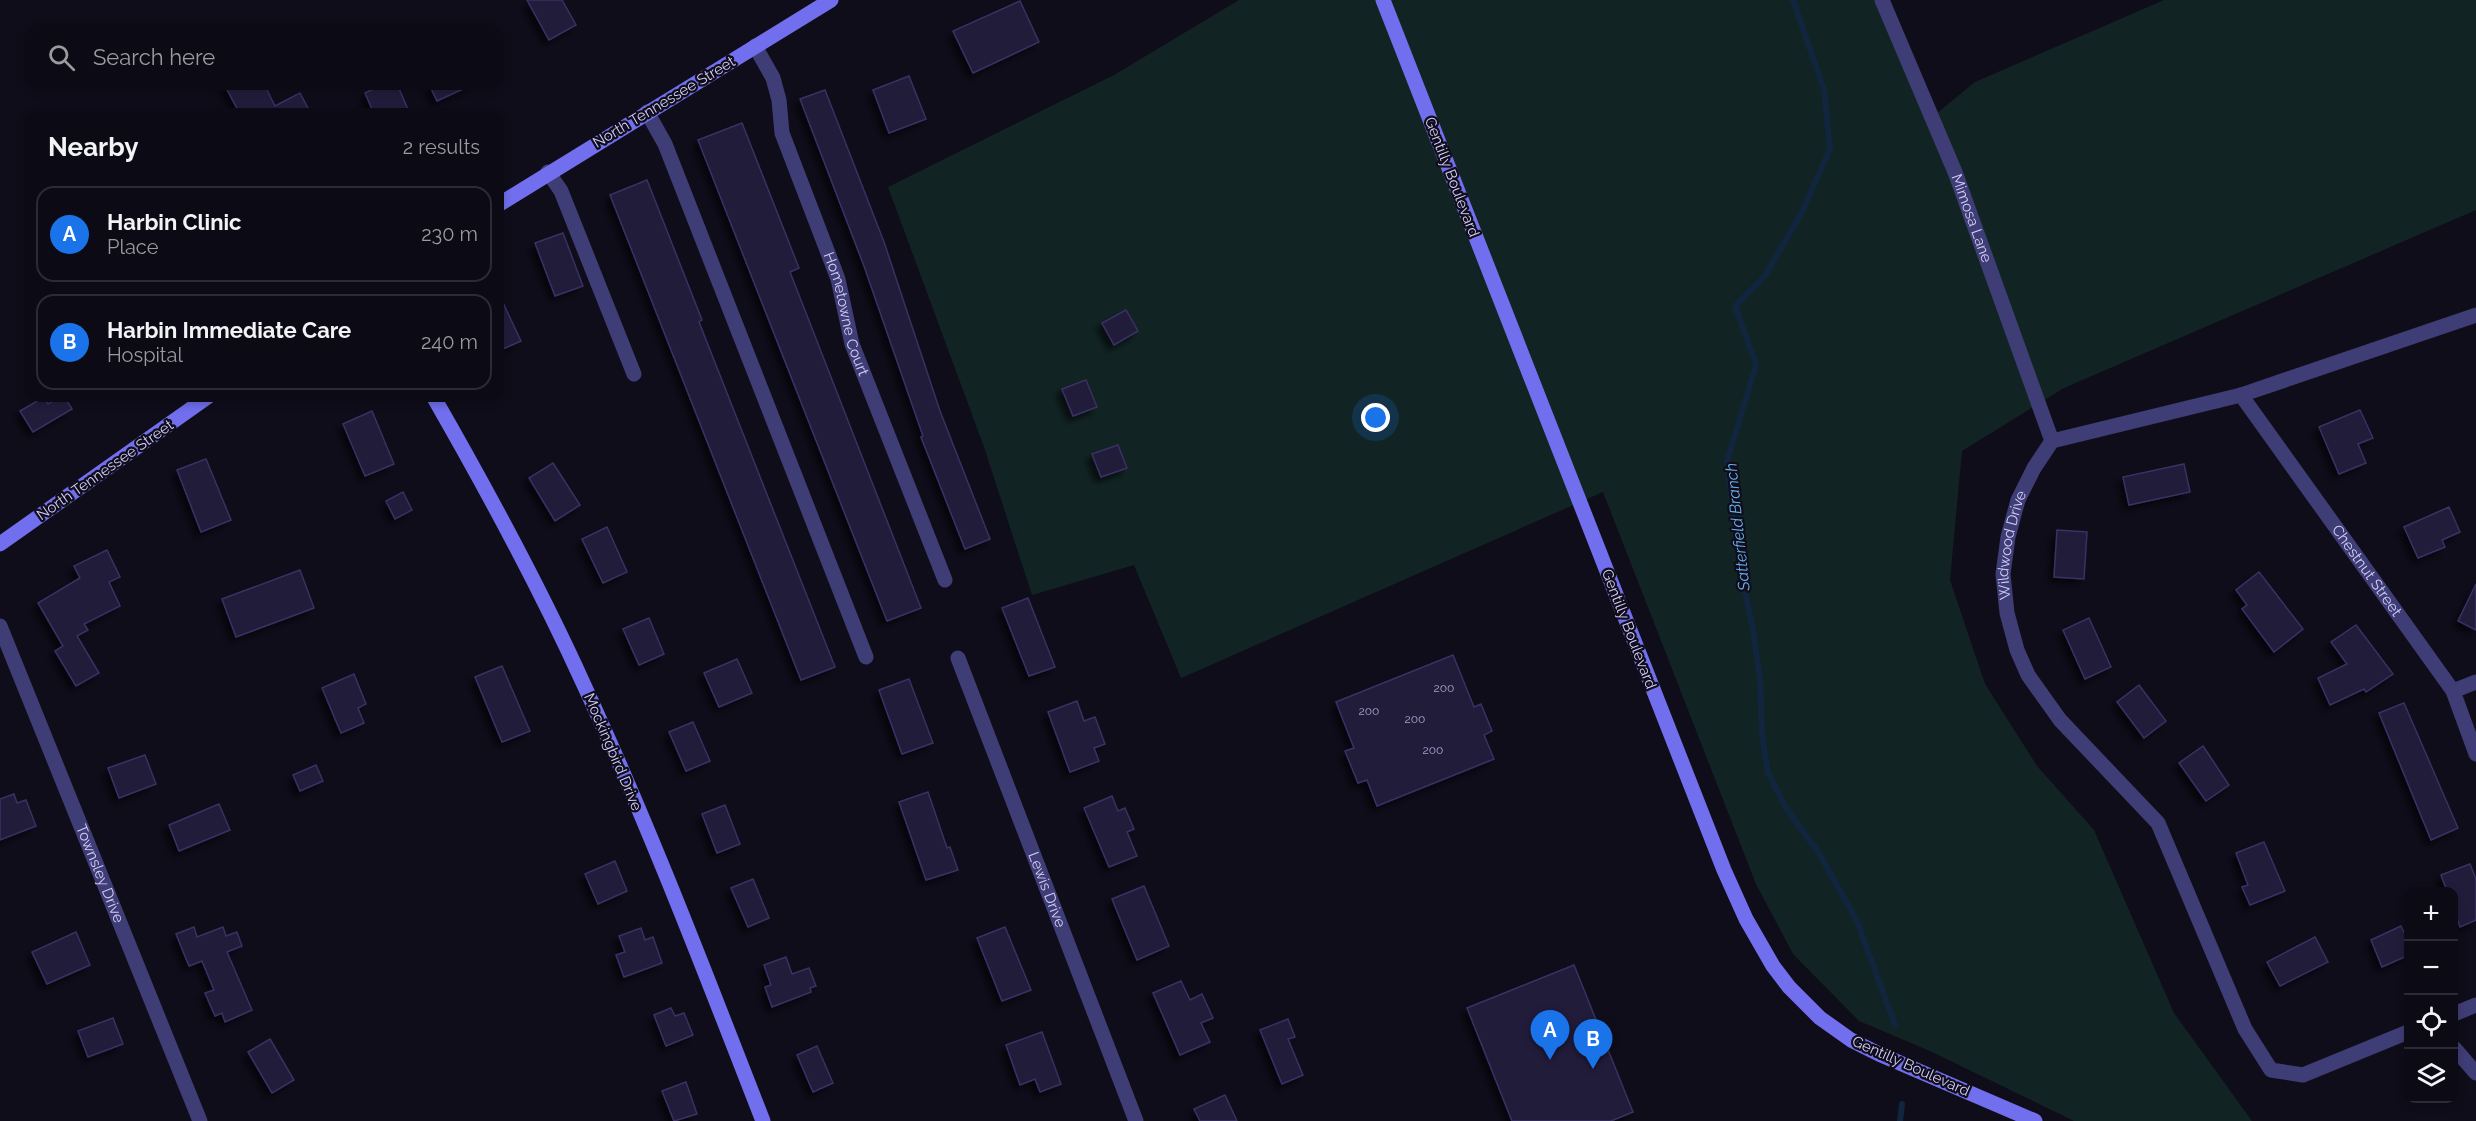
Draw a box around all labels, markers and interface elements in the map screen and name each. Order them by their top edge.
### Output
search box [24,24,504,90]
icon: search [45,41,78,74]
text: Search here [93,44,215,70]
street label: North Tennessee Street [590,52,738,152]
street label: Gentilly Boulevard [1421,115,1483,239]
text: Nearby [48,132,138,162]
text: 2 results [403,135,480,159]
street label: Mimosa Lane [1947,171,1996,265]
text: Harbin Clinic [107,209,242,235]
text: A [63,222,76,246]
text: 230 m [421,222,478,246]
text: Place [107,235,158,259]
street label: Hometowne Court [820,250,873,378]
text: Harbin Immediate Care [107,317,351,343]
text: B [63,330,76,354]
text: 240 m [421,330,478,354]
text: Hospital [107,343,183,367]
your location [1361,403,1390,432]
street label: North Tennessee Street [33,416,177,524]
water label: Satterfield Branch [1721,462,1754,593]
street label: Wildwood Drive [1994,487,2030,601]
street label: Chestnut Street [2328,521,2406,620]
street label: Gentilly Boulevard [1598,567,1660,691]
house number: 200 [1434,681,1454,695]
street label: Mockingbird Drive [580,691,646,814]
house number: 200 [1359,704,1379,718]
house number: 200 [1405,712,1425,726]
house number: 200 [1423,743,1443,757]
street label: Townsley Drive [72,822,128,926]
street label: Lewis Drive [1024,849,1070,930]
map controls [2404,887,2458,1103]
button: + [2404,887,2458,941]
button: − [2404,941,2458,995]
button: locate [2404,995,2458,1049]
pin: A [1530,1010,1570,1060]
pin: B [1574,1020,1612,1069]
street label: Gentilly Boulevard [1849,1032,1973,1100]
button: layers [2404,1049,2458,1103]

